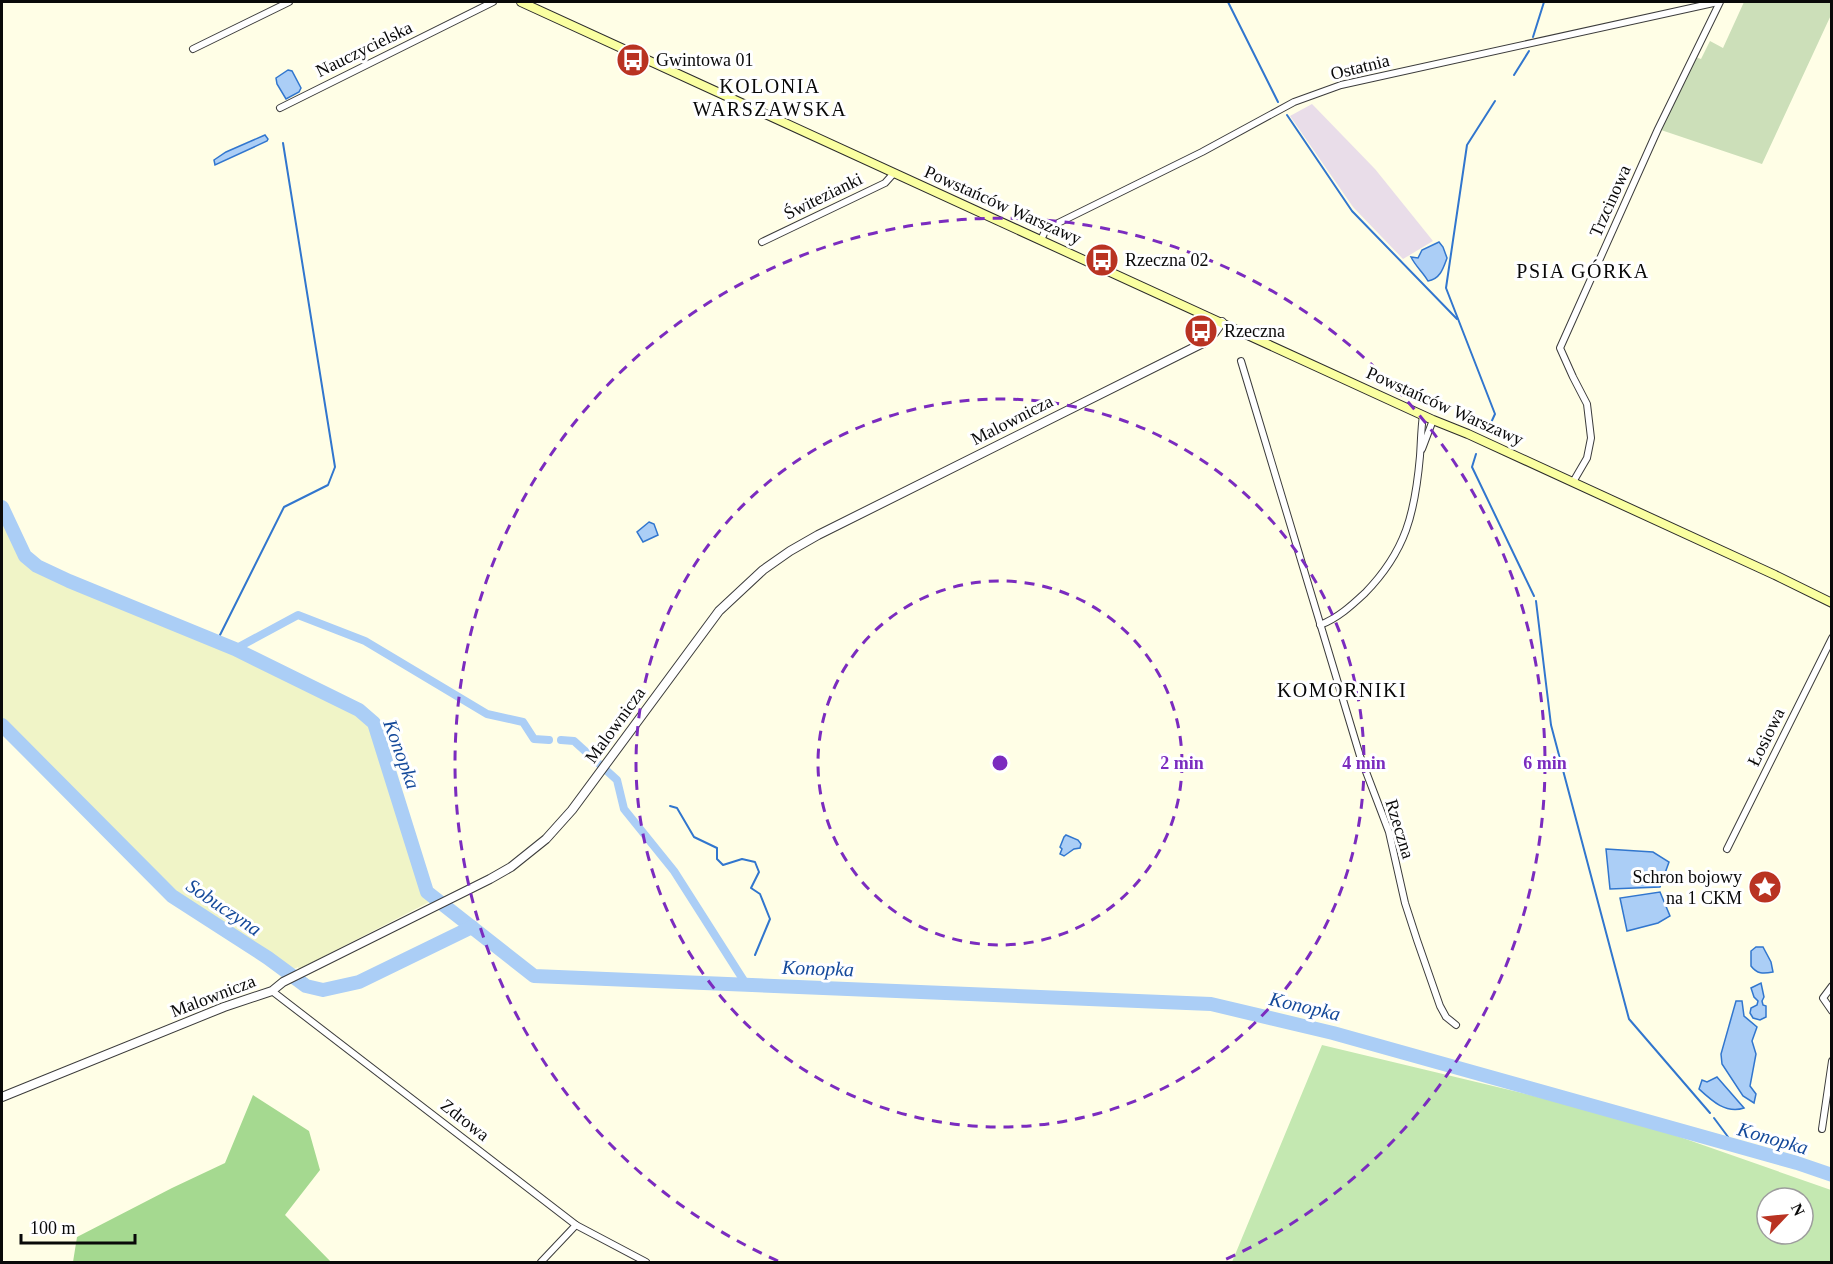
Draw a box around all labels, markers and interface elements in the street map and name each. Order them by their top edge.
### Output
street label: Nauczycielska [312,17,416,81]
bus stop icon: Gwintowa 01 [615,42,651,78]
place label: Gwintowa 01 [656,50,754,70]
street label: Ostatnia [1328,50,1392,84]
district label: KOLONIA WARSZAWSKA [693,75,847,120]
street label: Powstańców Warszawy [921,161,1085,249]
street label: Trzcinowa [1585,162,1635,240]
street label: Świtezianki [780,167,866,224]
bus stop icon: Rzeczna 02 [1084,242,1120,278]
place label: Rzeczna 02 [1125,250,1208,270]
district label: PSIA GÓRKA [1516,259,1650,282]
bus stop icon: Rzeczna [1183,313,1219,349]
place label: Rzeczna [1224,321,1285,341]
street label: Powstańców Warszawy [1363,362,1527,450]
street label: Malownicza [968,391,1056,449]
district label: KOMORNIKI [1277,679,1407,701]
street label: Malownicza [581,683,649,767]
street label: Łosiowa [1743,705,1789,769]
water label: Konopka [378,715,425,792]
centre of rings [990,753,1010,773]
text: 2 min [1160,753,1204,773]
text: 4 min [1342,753,1386,773]
text: 6 min [1523,753,1567,773]
street label: Rzeczna [1382,797,1418,861]
place label: Schron bojowy na 1 CKM [1633,867,1742,908]
place icon: Schron bojowy na 1 CKM [1747,869,1783,905]
water label: Sobuczyna [182,874,266,941]
water label: Konopka [780,956,854,981]
street label: Malownicza [168,971,258,1021]
water label: Konopka [1266,987,1343,1026]
street label: Zdrowa [437,1095,493,1145]
water label: Konopka [1734,1117,1811,1159]
north arrow [1755,1186,1815,1246]
text: N [1788,1201,1808,1219]
scale bar [21,1207,135,1245]
text: 100 m [30,1218,76,1238]

